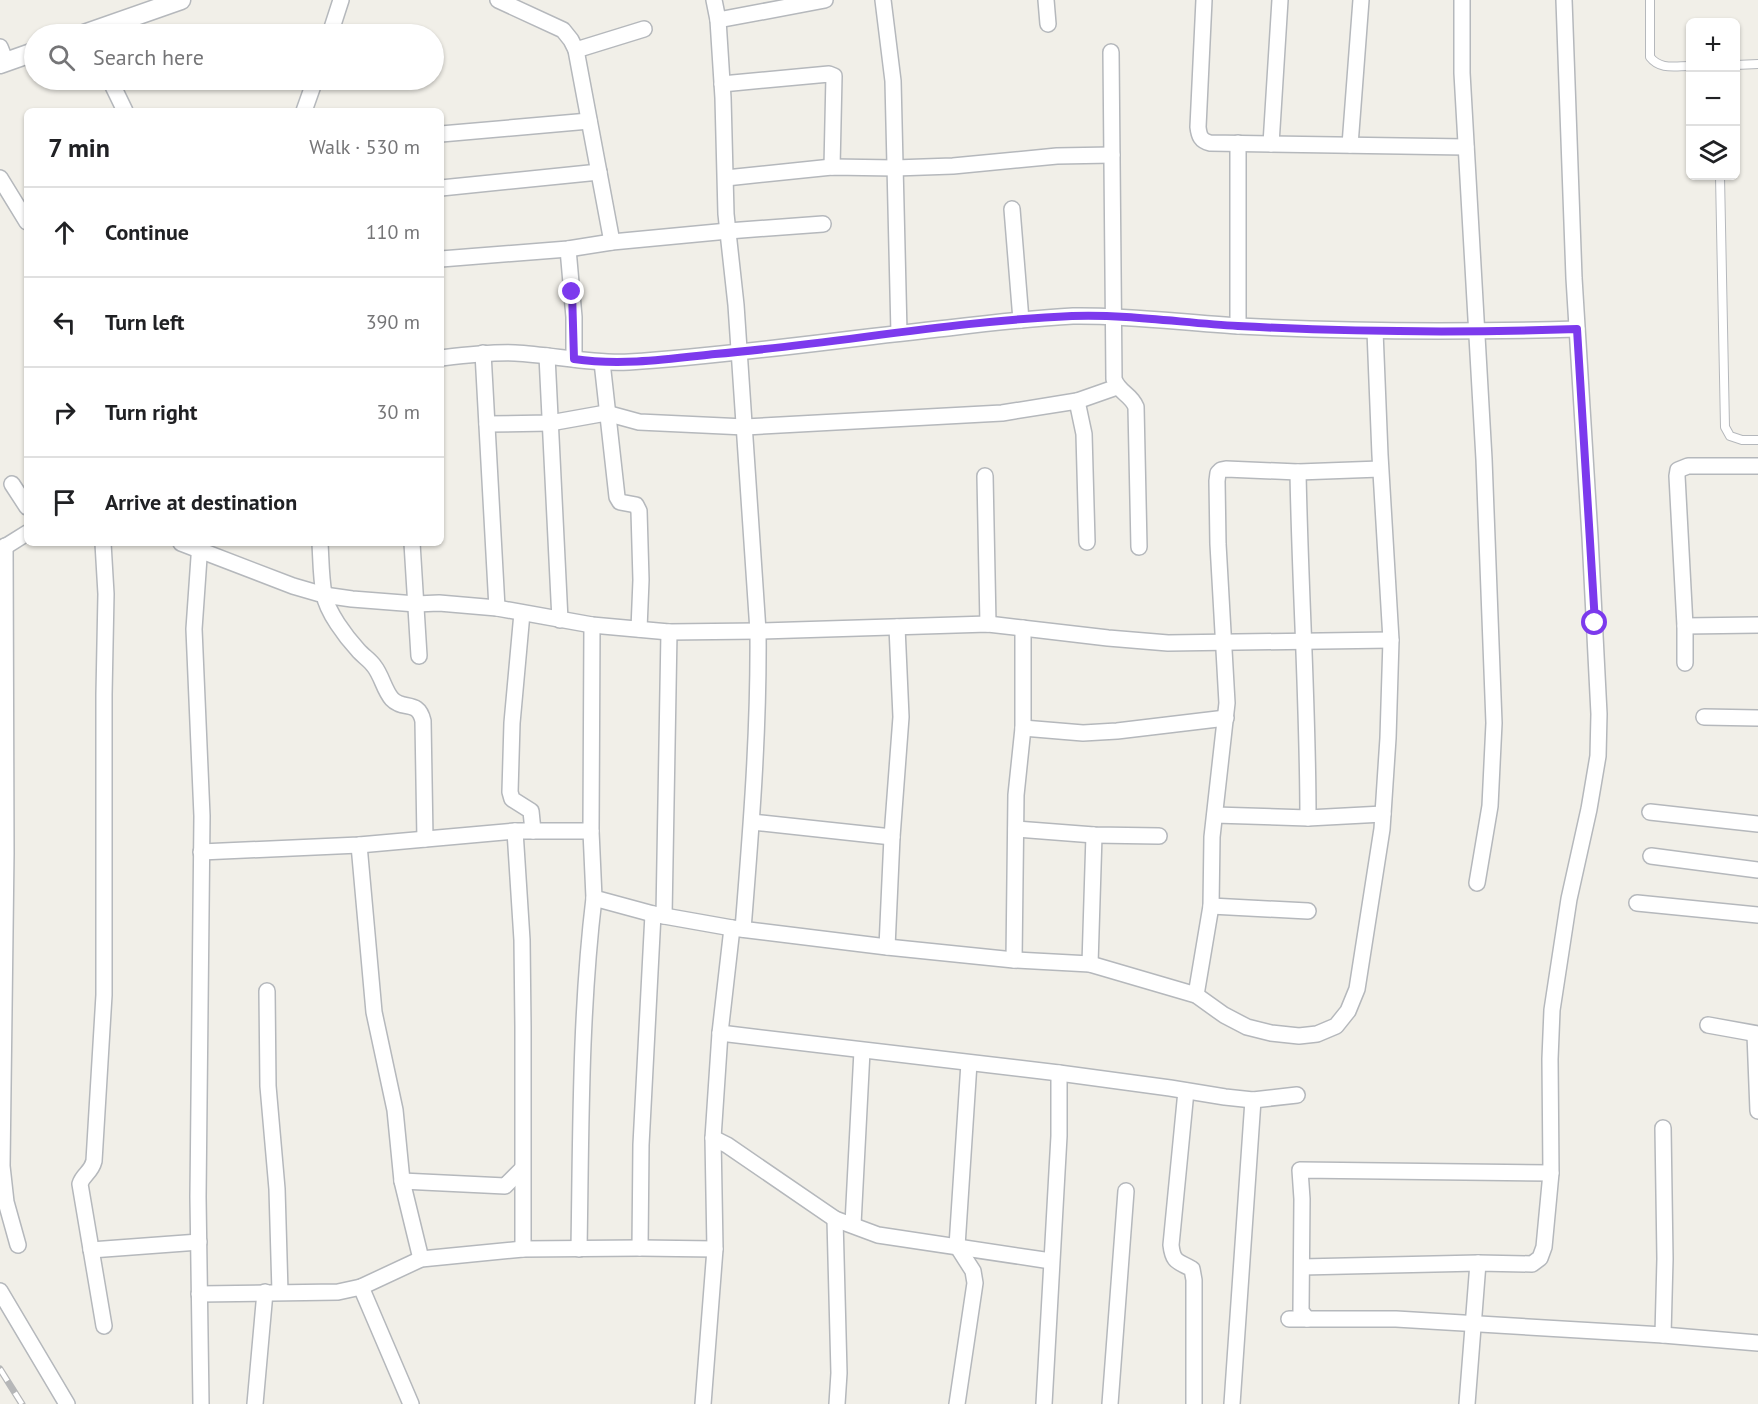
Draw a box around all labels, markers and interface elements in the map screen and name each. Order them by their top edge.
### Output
map controls [1686,18,1740,180]
button: + [1686,18,1740,72]
search box [24,24,444,90]
icon: search [45,41,78,74]
text: Search here [93,43,204,71]
button: − [1686,72,1740,126]
button: layers [1686,126,1740,180]
text: 7 min [48,131,110,164]
text: Walk · 530 m [309,134,420,160]
icon: ahead [48,216,81,249]
text: Continue [105,218,189,246]
text: 110 m [366,219,420,245]
route end [558,278,584,304]
icon: left [48,306,81,339]
text: Turn left [105,308,185,336]
text: 390 m [366,309,420,335]
icon: right [48,396,81,429]
text: Turn right [105,398,197,426]
text: 30 m [377,399,420,425]
icon: arrive [48,486,81,519]
text: Arrive at destination [105,488,297,516]
route start [1581,609,1607,635]

